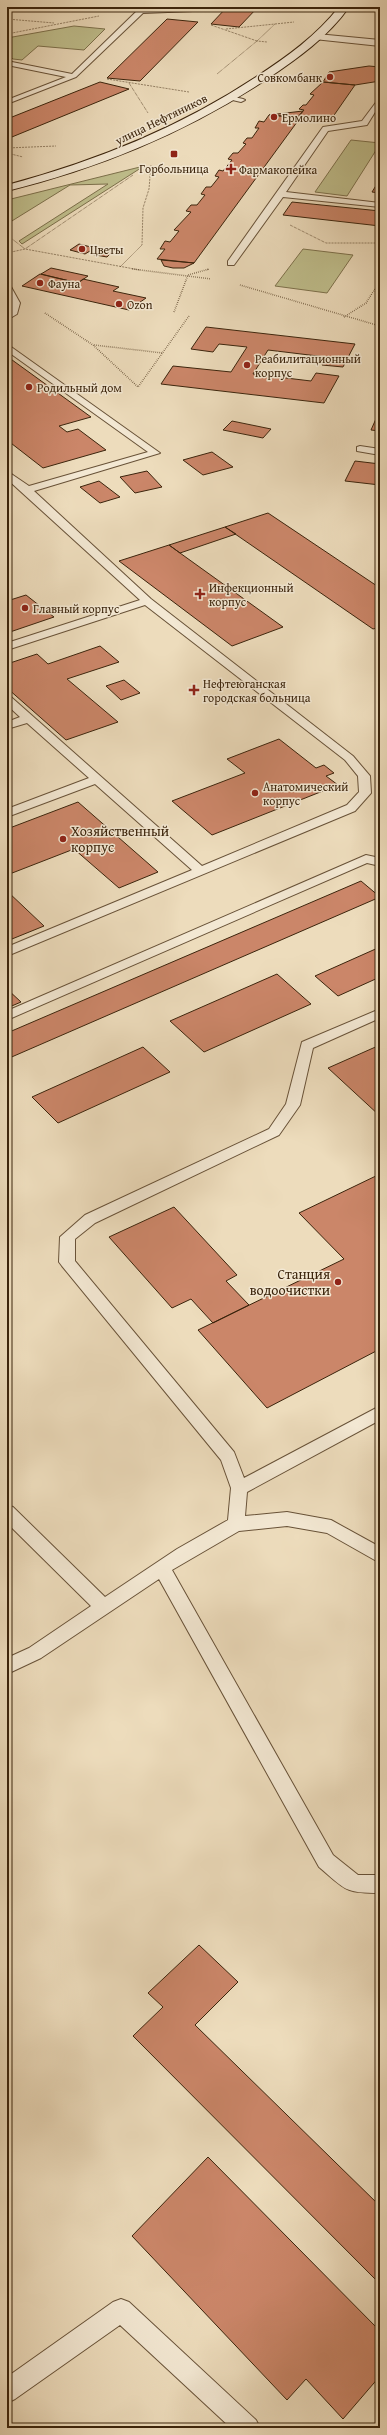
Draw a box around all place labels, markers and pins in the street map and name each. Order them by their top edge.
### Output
place label: Совкомбанк [257,69,323,86]
marker: Совкомбанк [325,72,335,82]
place label: Ермолино [282,109,336,126]
marker: Ермолино [269,112,279,122]
marker: Горбольница [169,149,179,159]
place label: Горбольница [139,160,209,177]
place label: Фармакопейка [239,161,317,178]
marker: Фармакопейка [226,164,236,174]
place label: Цветы [90,241,124,258]
marker: Цветы [77,244,87,254]
place label: Фауна [48,275,81,292]
marker: Фауна [35,278,45,288]
place label: Ozon [127,296,153,313]
marker: Ozon [114,299,124,309]
place label: Реабилитационный корпус [255,350,361,381]
marker: Реабилитационный корпус [242,360,252,370]
place label: Родильный дом [37,379,122,396]
marker: Родильный дом [24,382,34,392]
place label: Инфекционный корпус [209,579,294,610]
marker: Инфекционный корпус [194,588,206,600]
place label: Главный корпус [33,600,120,617]
marker: Главный корпус [20,603,30,613]
place label: Нефтеюганская городская больница [203,675,311,706]
marker: Нефтеюганская городская больница [188,684,200,696]
place label: Анатомический корпус [263,778,349,809]
marker: Анатомический корпус [250,788,260,798]
place label: Хозяйственный корпус [71,821,169,857]
marker: Хозяйственный корпус [58,834,68,844]
place label: Станция водоочистки [250,1264,330,1300]
marker: Станция водоочистки [333,1277,343,1287]

